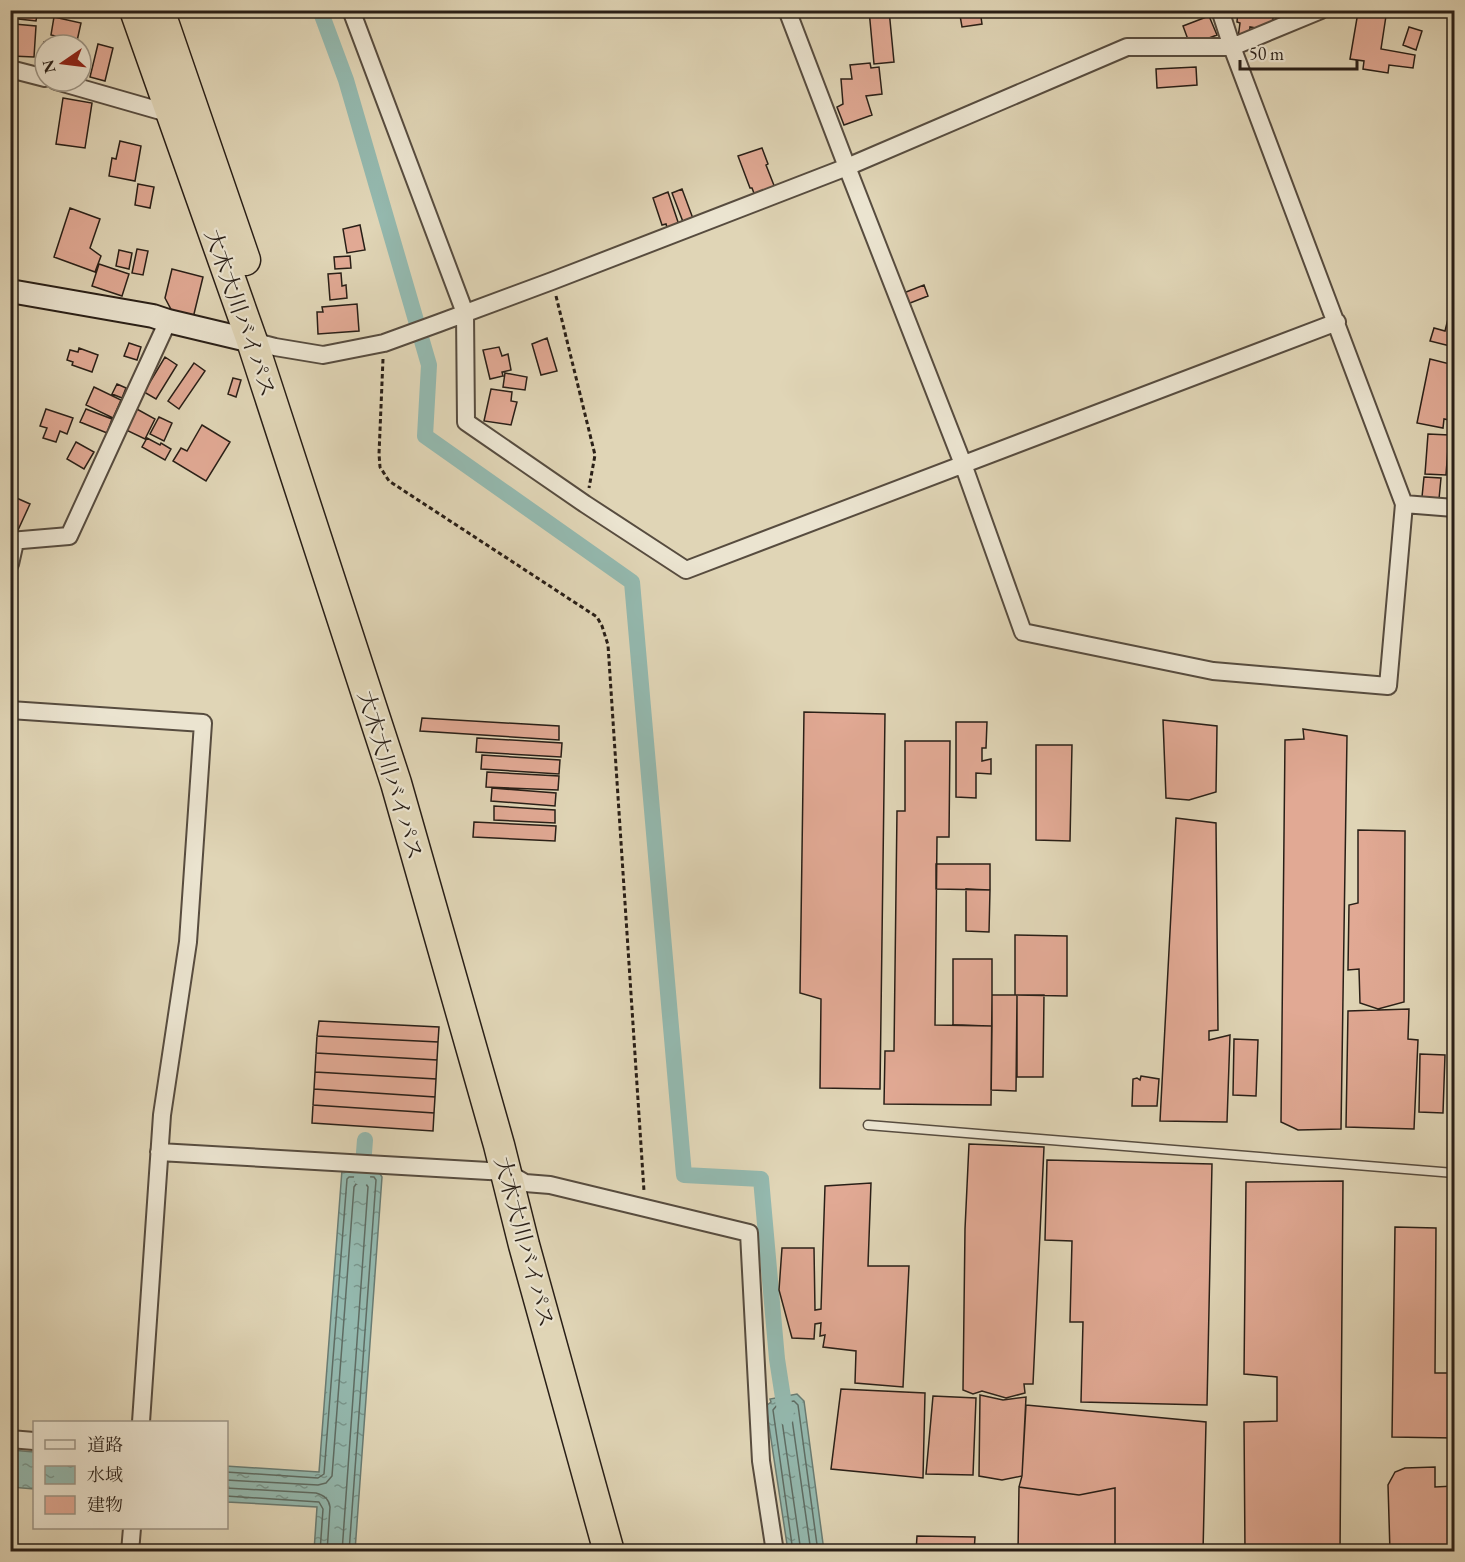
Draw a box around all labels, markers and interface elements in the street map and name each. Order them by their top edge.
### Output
north arrow [33,33,93,93]
scale bar [1240,33,1357,71]
text: 50 m [1249,42,1284,65]
text: N [37,58,61,75]
street label: 大木大川バイパス [198,225,283,401]
street label: 大木大川バイパス [351,687,430,863]
street label: 大木大川バイパス [488,1154,561,1331]
legend [33,1421,228,1529]
text: 道路 [87,1433,123,1456]
text: 水域 [87,1463,123,1486]
text: 建物 [87,1493,123,1516]

